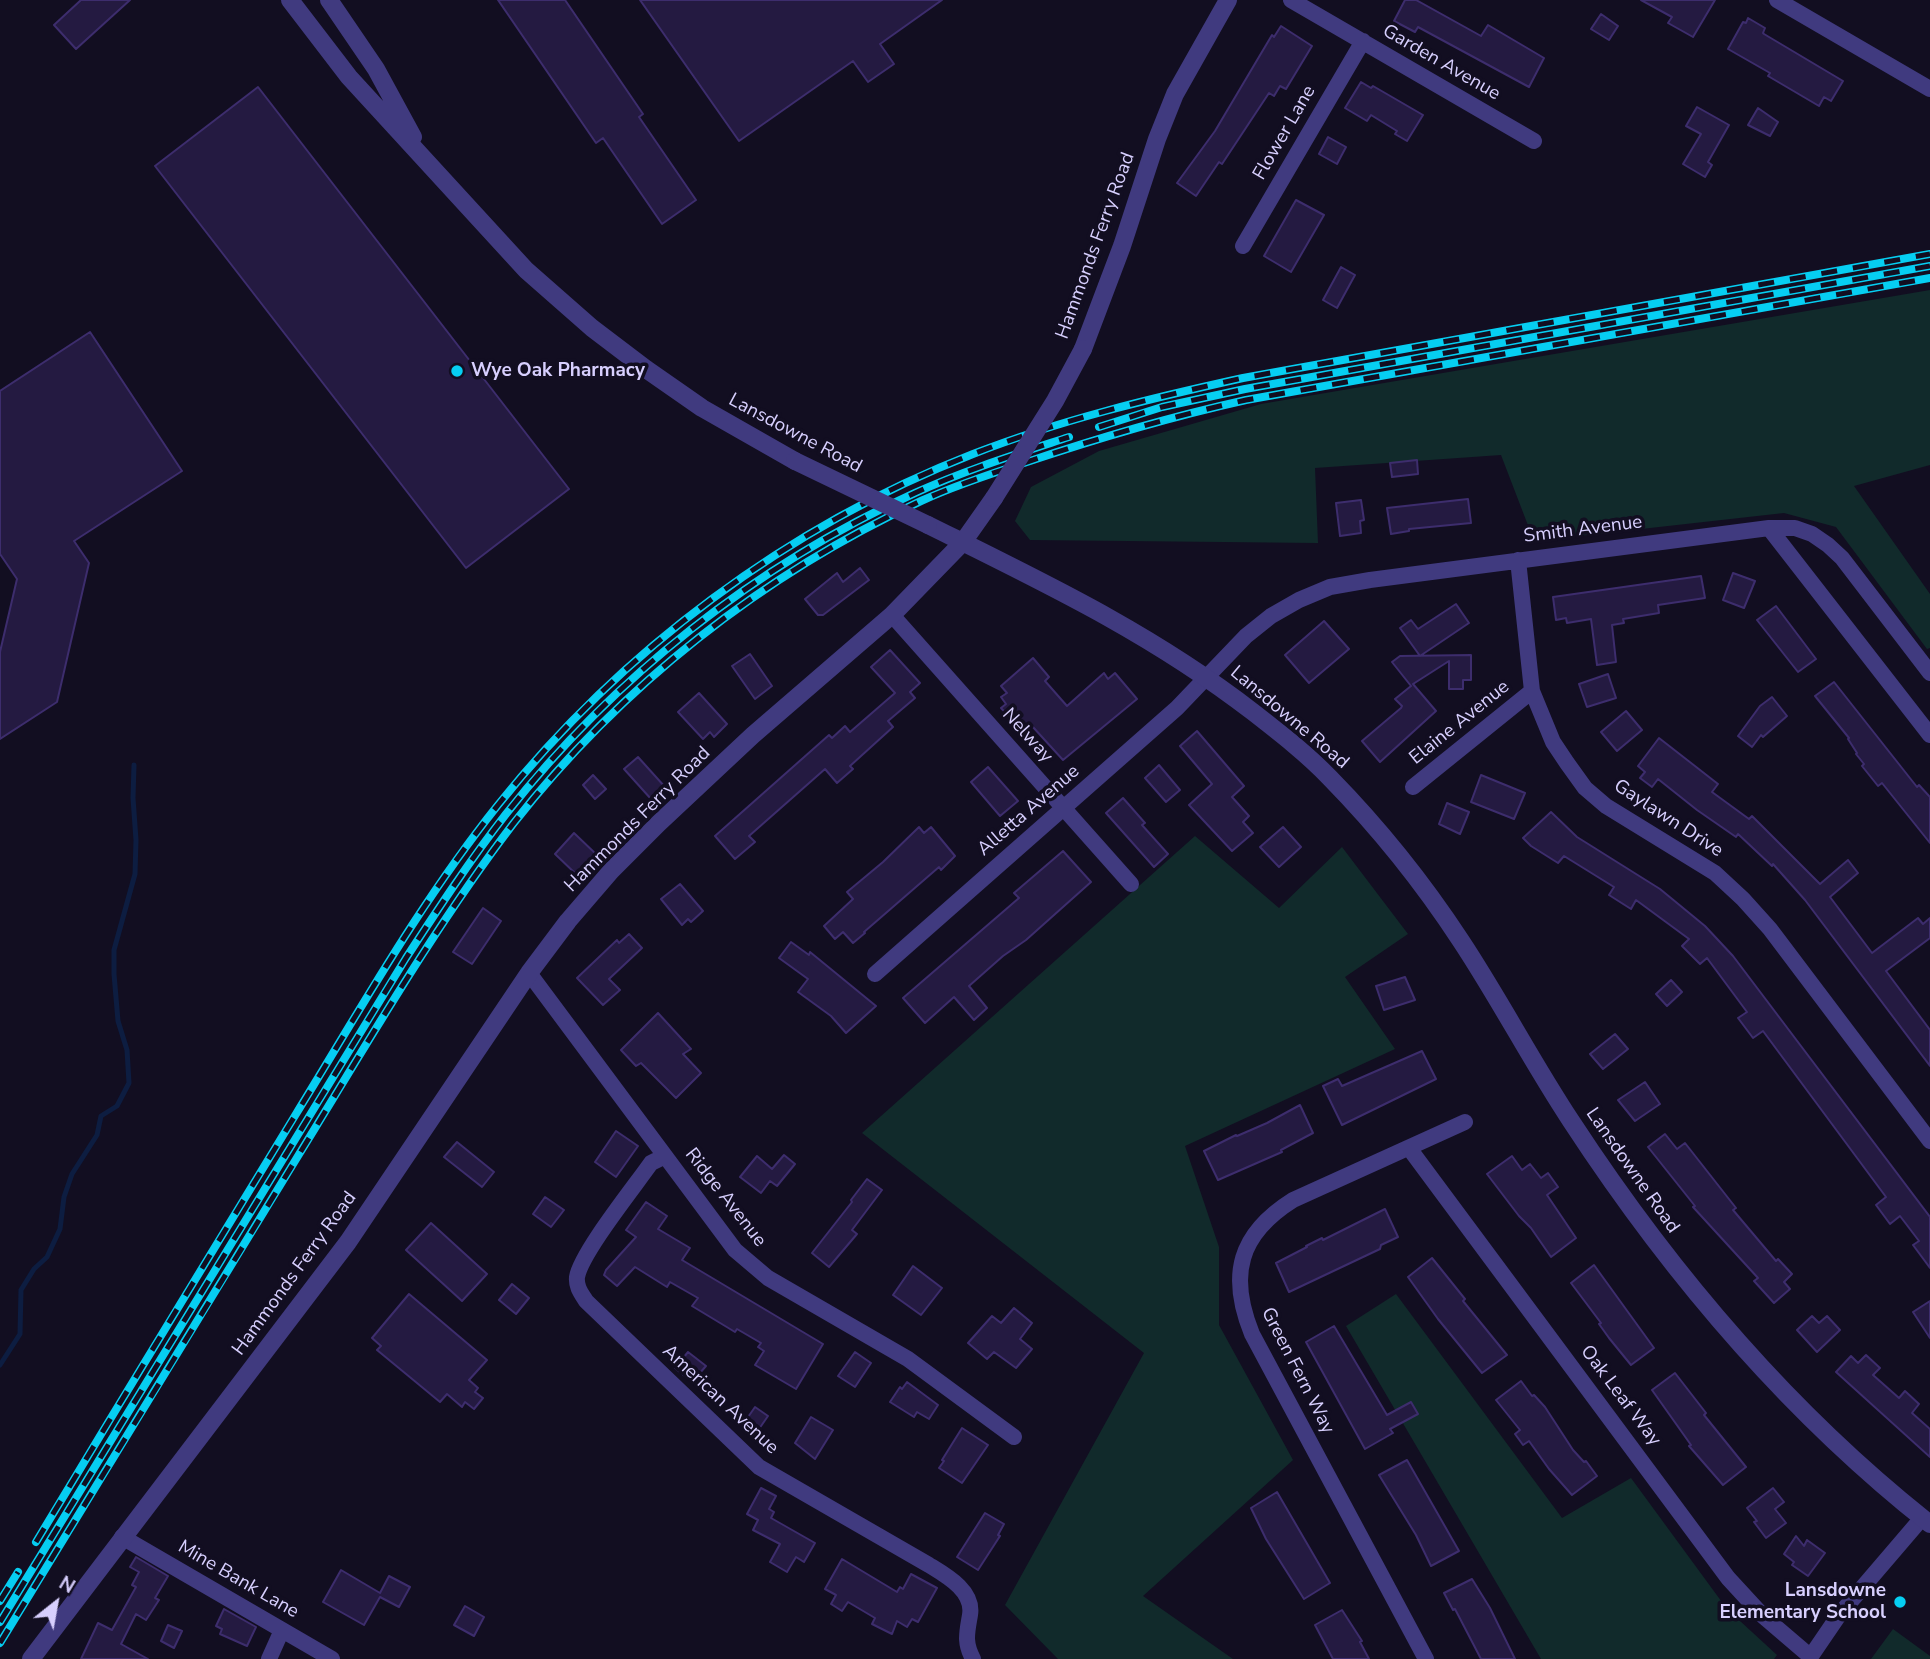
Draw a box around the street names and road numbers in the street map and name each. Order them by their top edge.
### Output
street label: Garden Avenue [1378,20,1504,106]
street label: Flower Lane [1249,82,1321,184]
street label: Hammonds Ferry Road [1052,150,1140,342]
street label: Lansdowne Road [724,389,866,479]
street label: Smith Avenue [1522,511,1644,549]
street label: Lansdowne Road [1225,662,1353,774]
street label: Elaine Avenue [1406,676,1514,770]
street label: Nelway [997,704,1057,768]
street label: Hammonds Ferry Road [560,742,716,898]
street label: Alletta Avenue [973,760,1085,862]
street label: Gaylawn Drive [1609,775,1727,863]
street label: Lansdowne Road [1580,1104,1684,1238]
street label: Ridge Avenue [679,1144,771,1252]
street label: Hammonds Ferry Road [228,1188,362,1360]
street label: Green Fern Way [1255,1304,1339,1438]
street label: American Avenue [657,1340,783,1460]
street label: Oak Leaf Way [1575,1341,1665,1451]
street label: Mine Bank Lane [173,1536,303,1624]

